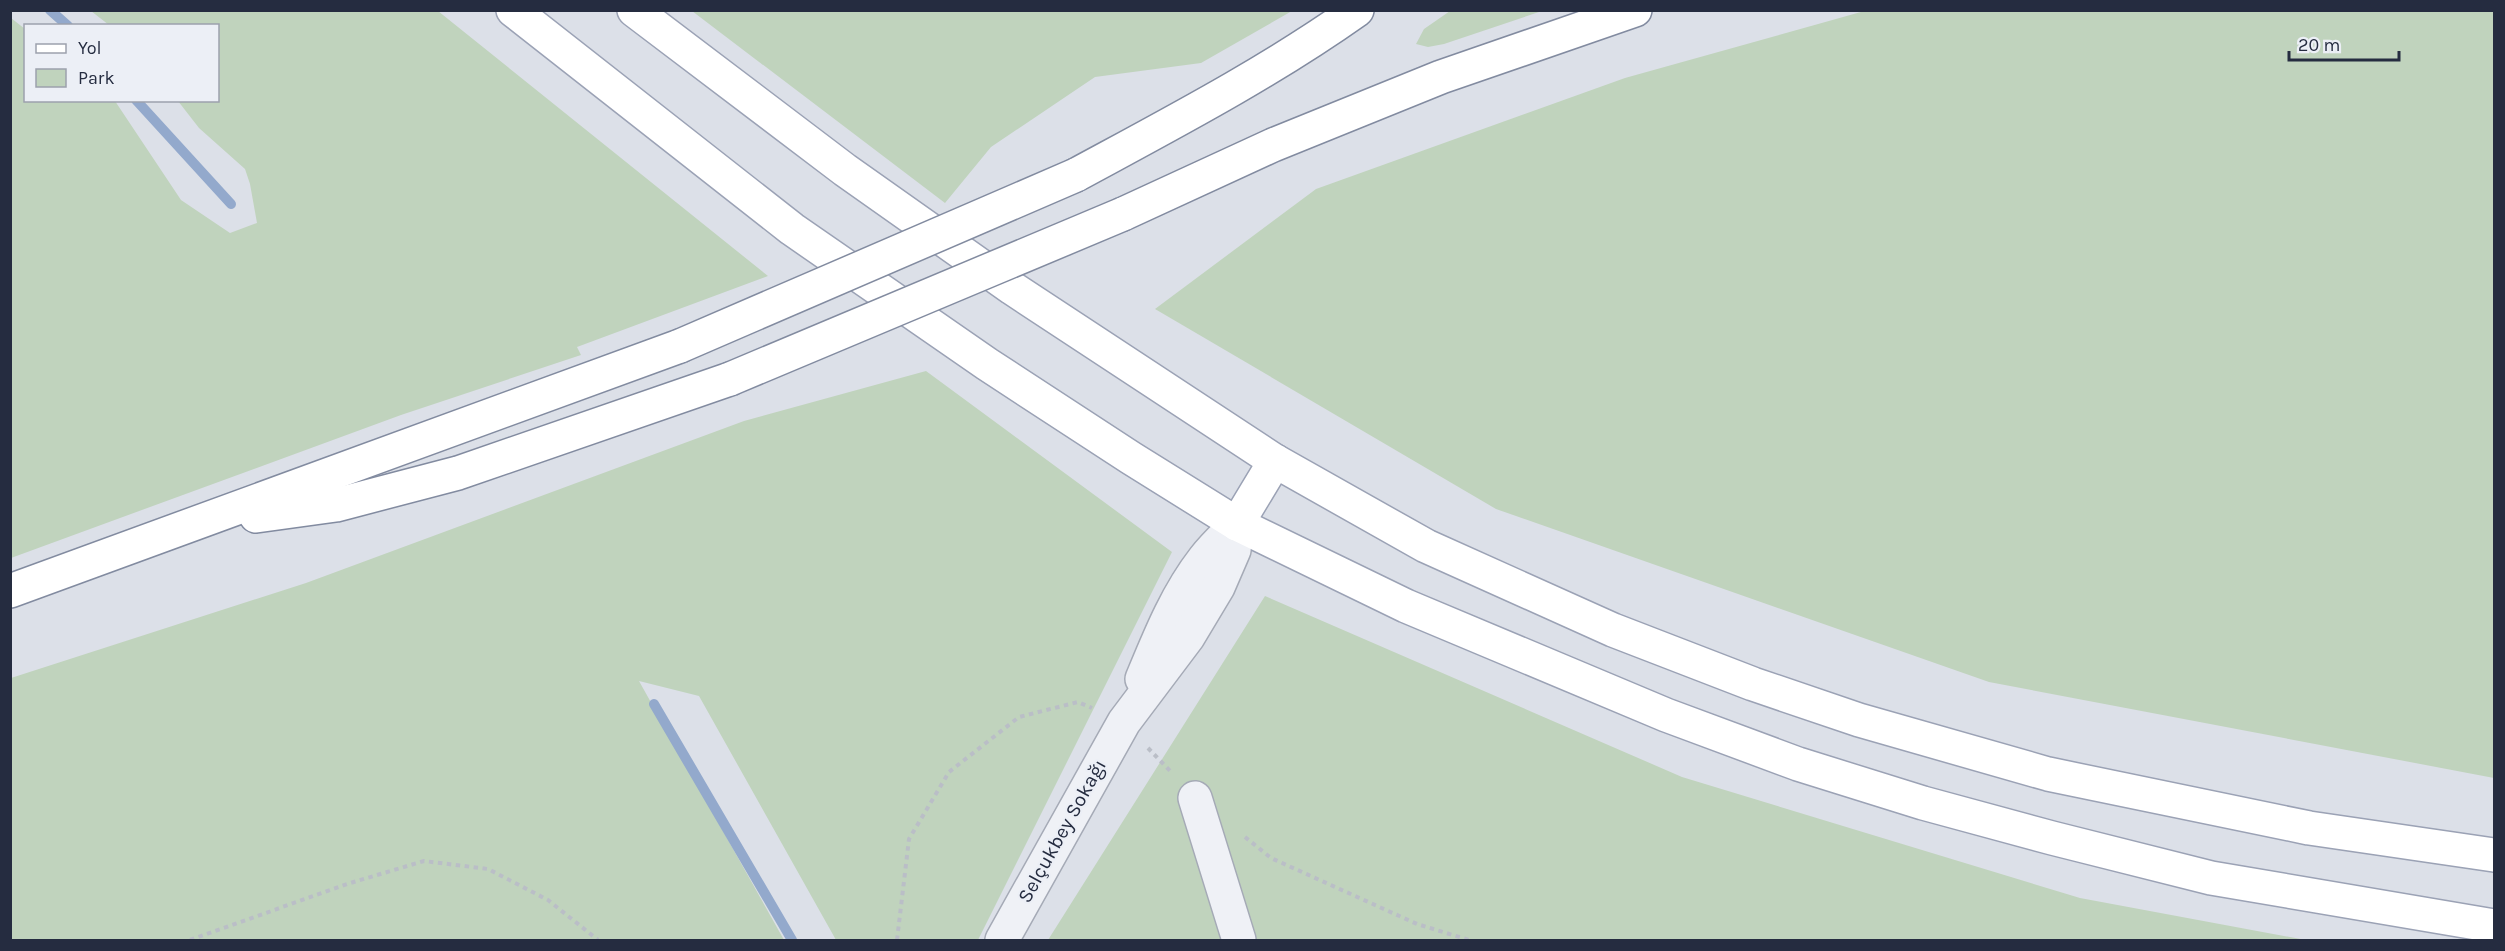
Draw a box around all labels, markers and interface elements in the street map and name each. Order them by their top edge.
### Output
legend [24,24,219,102]
scale bar [2289,24,2398,62]
text: 20 m [2298,34,2340,56]
text: Yol [78,37,102,59]
text: Park [78,67,115,89]
street label: Selçukbey Sokağı [1013,755,1111,907]

